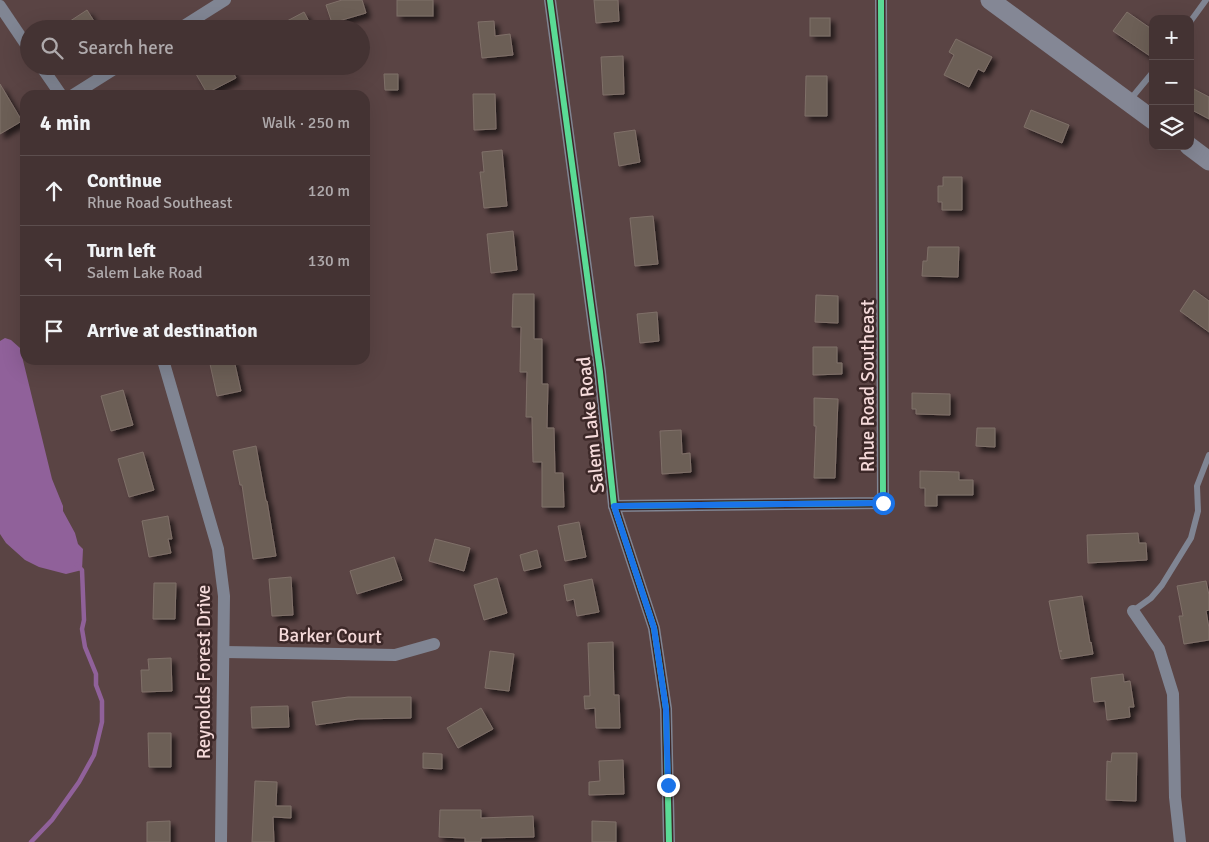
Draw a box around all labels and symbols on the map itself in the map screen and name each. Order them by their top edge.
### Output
street label: Rhue Road Southeast [856,299,880,472]
street label: Salem Lake Road [572,355,610,494]
route start [872,492,895,515]
street label: Reynolds Forest Drive [192,585,216,759]
street label: Barker Court [278,623,382,649]
route end [657,774,680,797]

